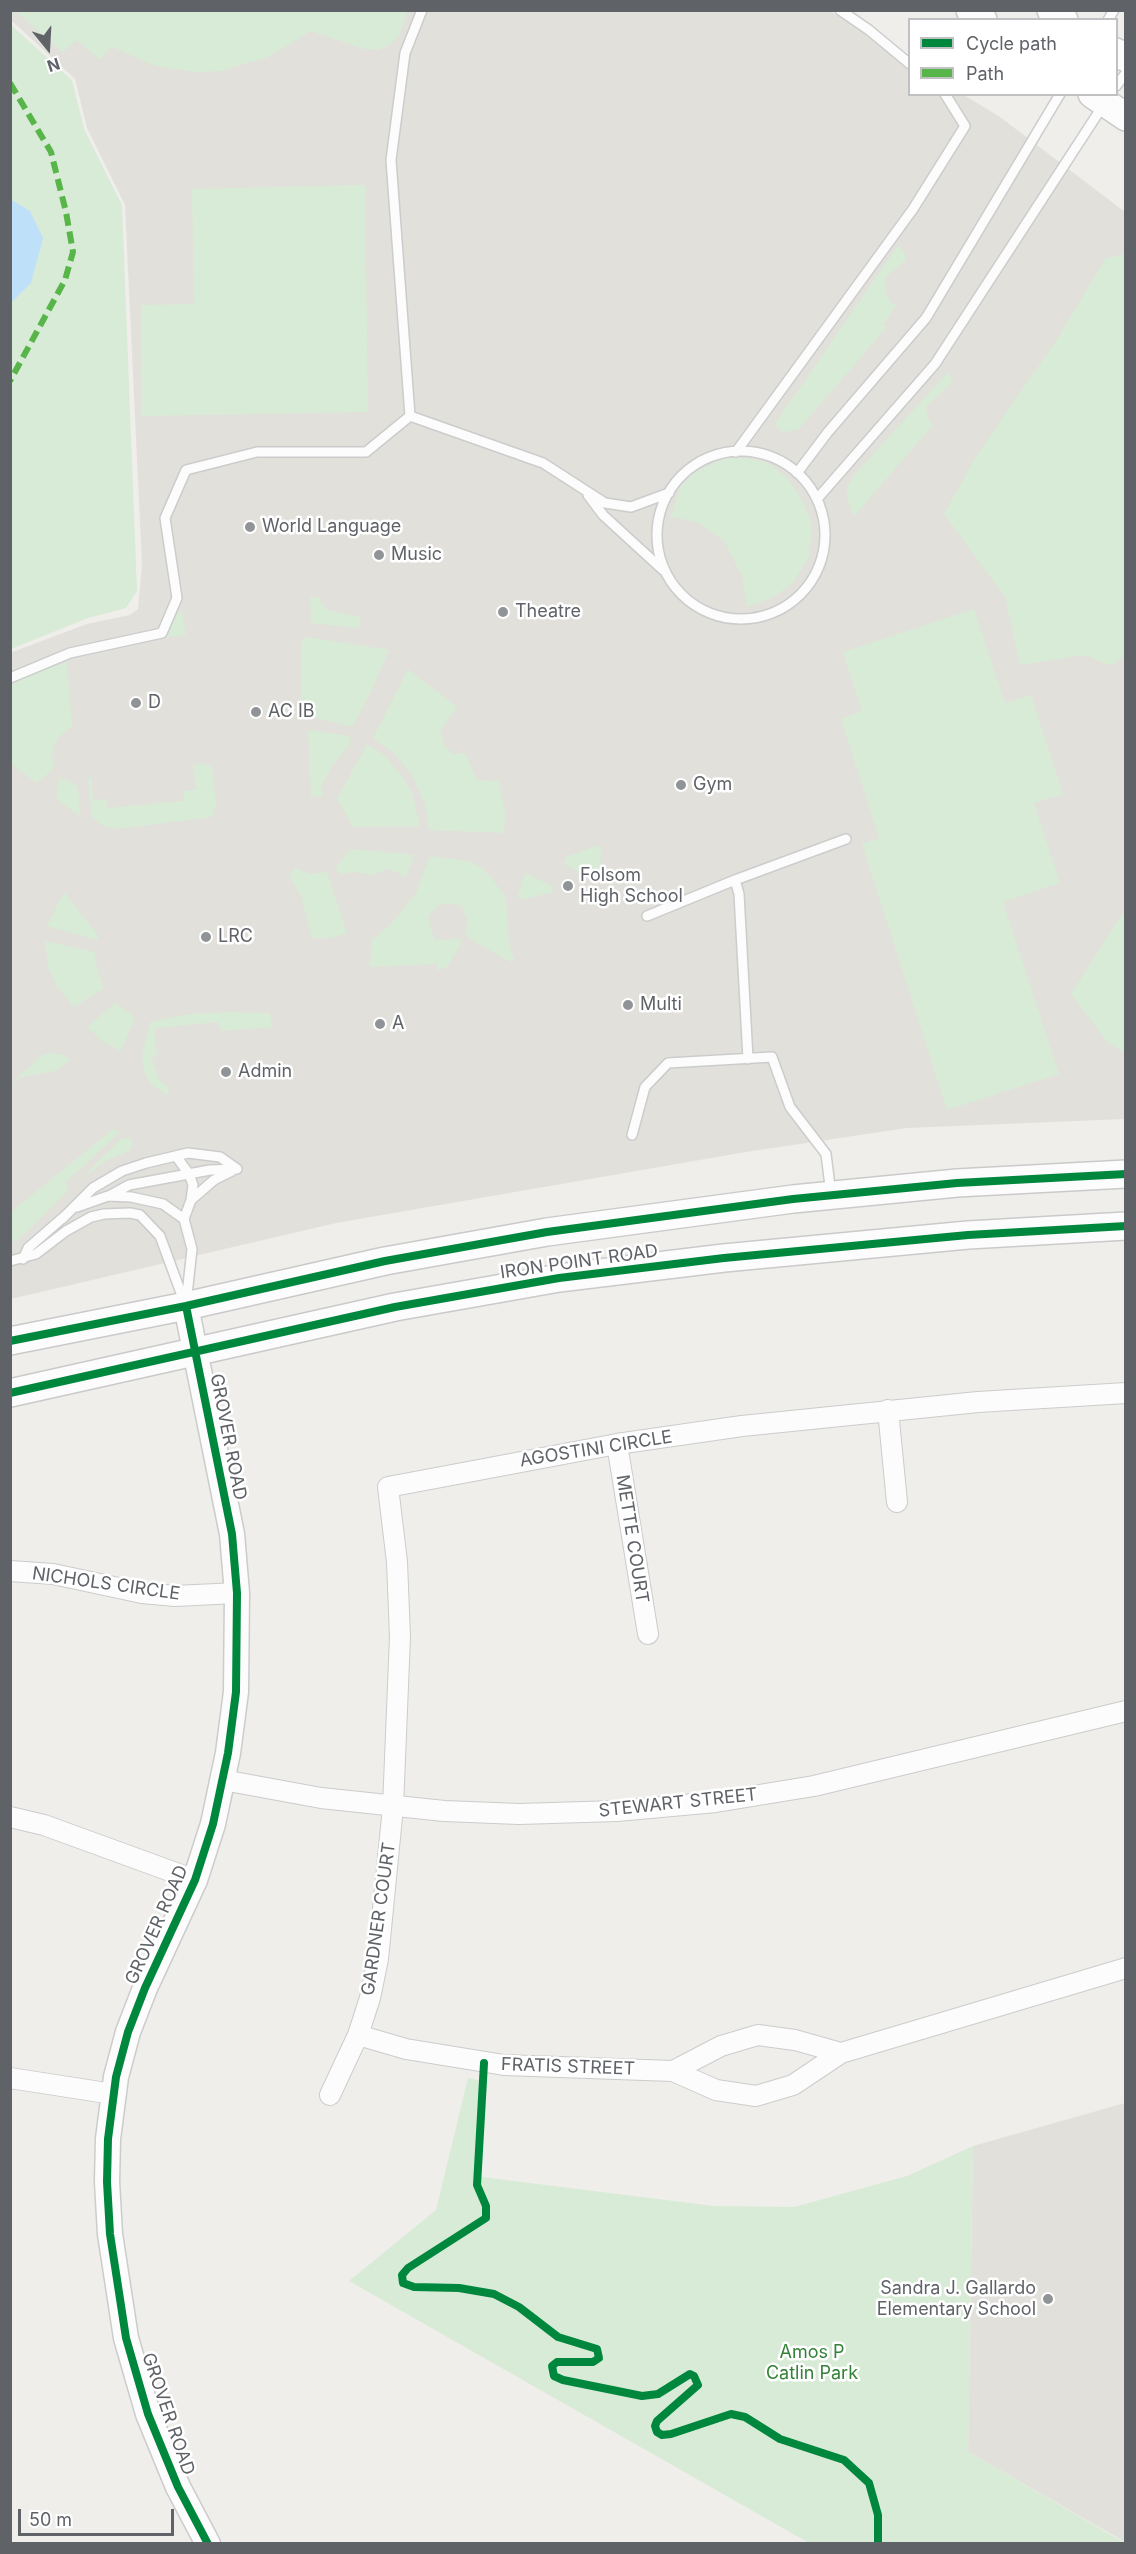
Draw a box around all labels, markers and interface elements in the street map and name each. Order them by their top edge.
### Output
north arrow [18,18,78,78]
legend [908,18,1118,96]
text: Cycle path [966,33,1057,54]
text: N [45,54,62,77]
text: Path [966,63,1004,84]
place label: World Language [262,516,401,538]
marker: World Language [243,520,257,534]
place label: Music [391,544,442,566]
marker: Music [372,548,386,562]
place label: Theatre [515,601,581,623]
marker: Theatre [496,605,510,619]
place label: D [148,692,161,714]
marker: D [129,696,143,710]
place label: AC IB [268,701,315,723]
marker: AC IB [249,705,263,719]
place label: Gym [693,774,732,796]
marker: Gym [674,778,688,792]
place label: Folsom High School [580,865,683,908]
marker: Folsom High School [561,879,575,893]
place label: LRC [218,926,253,948]
marker: LRC [199,930,213,944]
place label: Multi [640,994,682,1016]
marker: Multi [621,998,635,1012]
place label: A [392,1013,404,1035]
marker: A [373,1017,387,1031]
place label: Admin [238,1061,292,1083]
marker: Admin [219,1065,233,1079]
street label: IRON POINT ROAD [499,1240,659,1284]
street label: GROVER ROAD [205,1372,251,1502]
street label: AGOSTINI CIRCLE [518,1426,674,1472]
street label: METTE COURT [611,1473,653,1605]
street label: NICHOLS CIRCLE [31,1563,181,1605]
street label: STEWART STREET [598,1784,758,1822]
street label: GARDNER COURT [358,1841,400,1997]
street label: GROVER ROAD [121,1862,193,1988]
street label: FRATIS STREET [501,2054,635,2080]
place label: Sandra J. Gallardo Elementary School [877,2278,1036,2320]
marker: Sandra J. Gallardo Elementary School [1041,2292,1055,2306]
park label: Amos P Catlin Park [766,2342,858,2384]
street label: GROVER ROAD [137,2350,199,2478]
scale bar [21,2497,177,2535]
text: 50 m [29,2509,72,2530]

